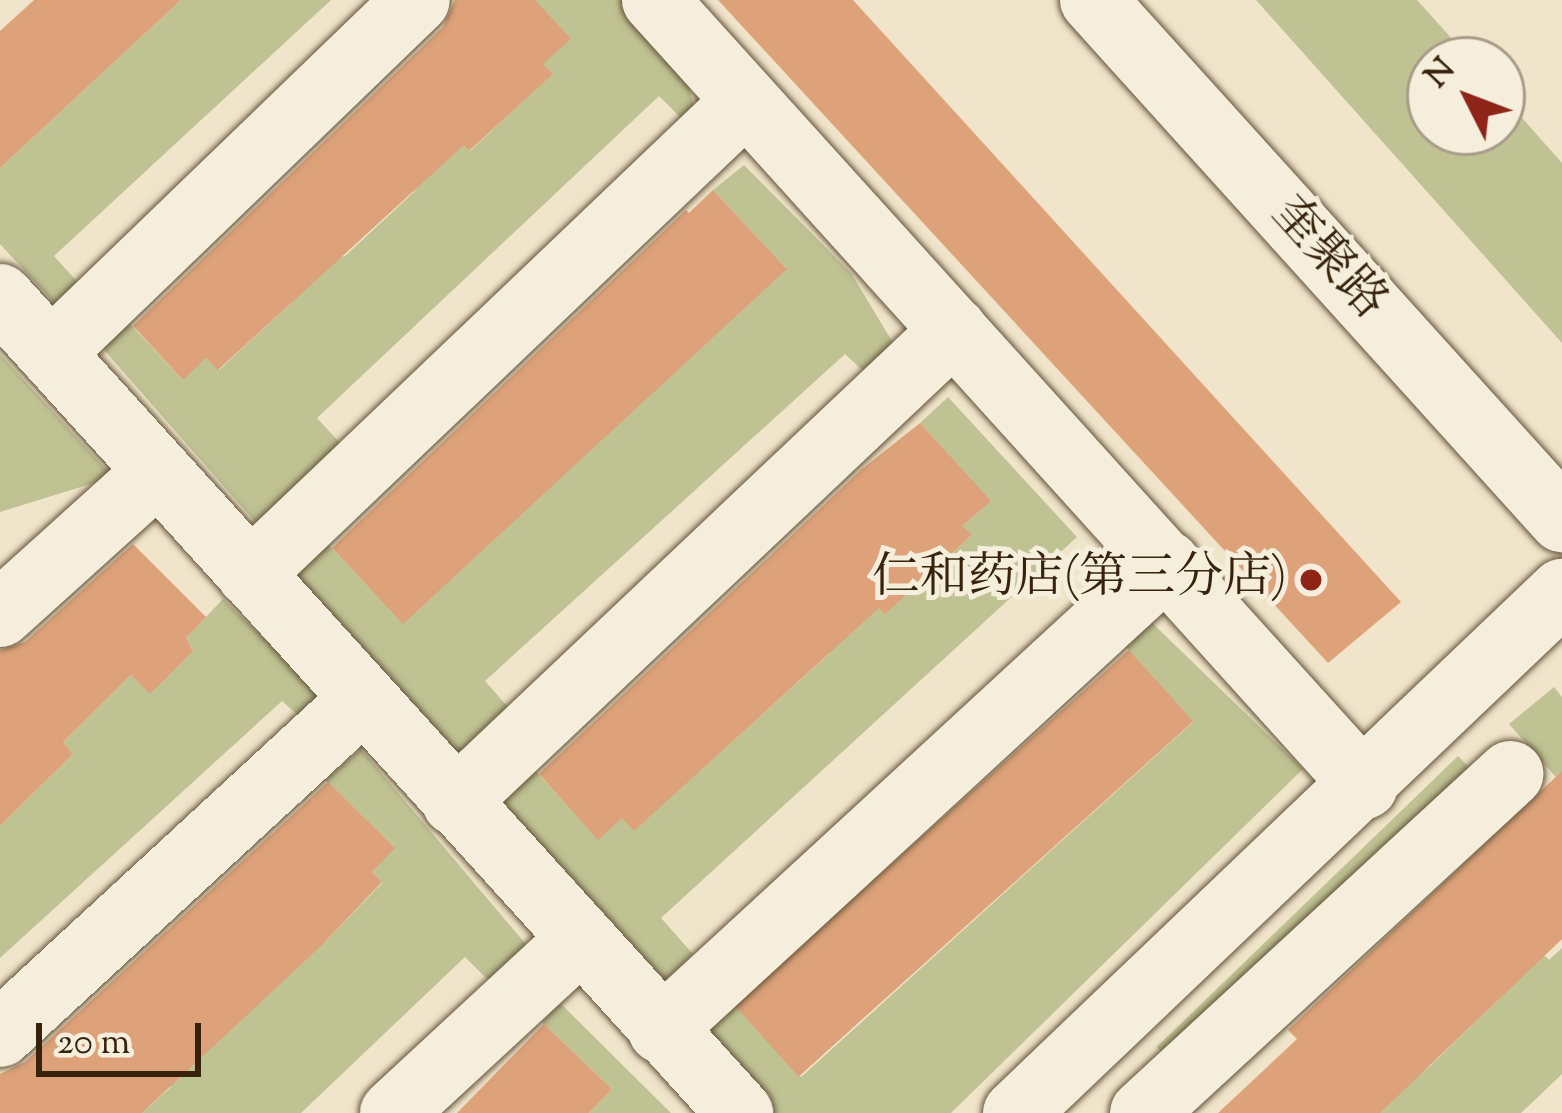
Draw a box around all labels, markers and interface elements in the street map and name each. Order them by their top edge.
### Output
north arrow [1406,36,1526,156]
text: N [1415,48,1468,100]
street label: 奎聚路 [1258,186,1398,332]
place label: 仁和药店(第三分店) [872,551,1287,609]
marker: 仁和药店(第三分店) [1298,567,1324,593]
scale bar [42,999,207,1073]
text: 20 m [57,1018,130,1070]

